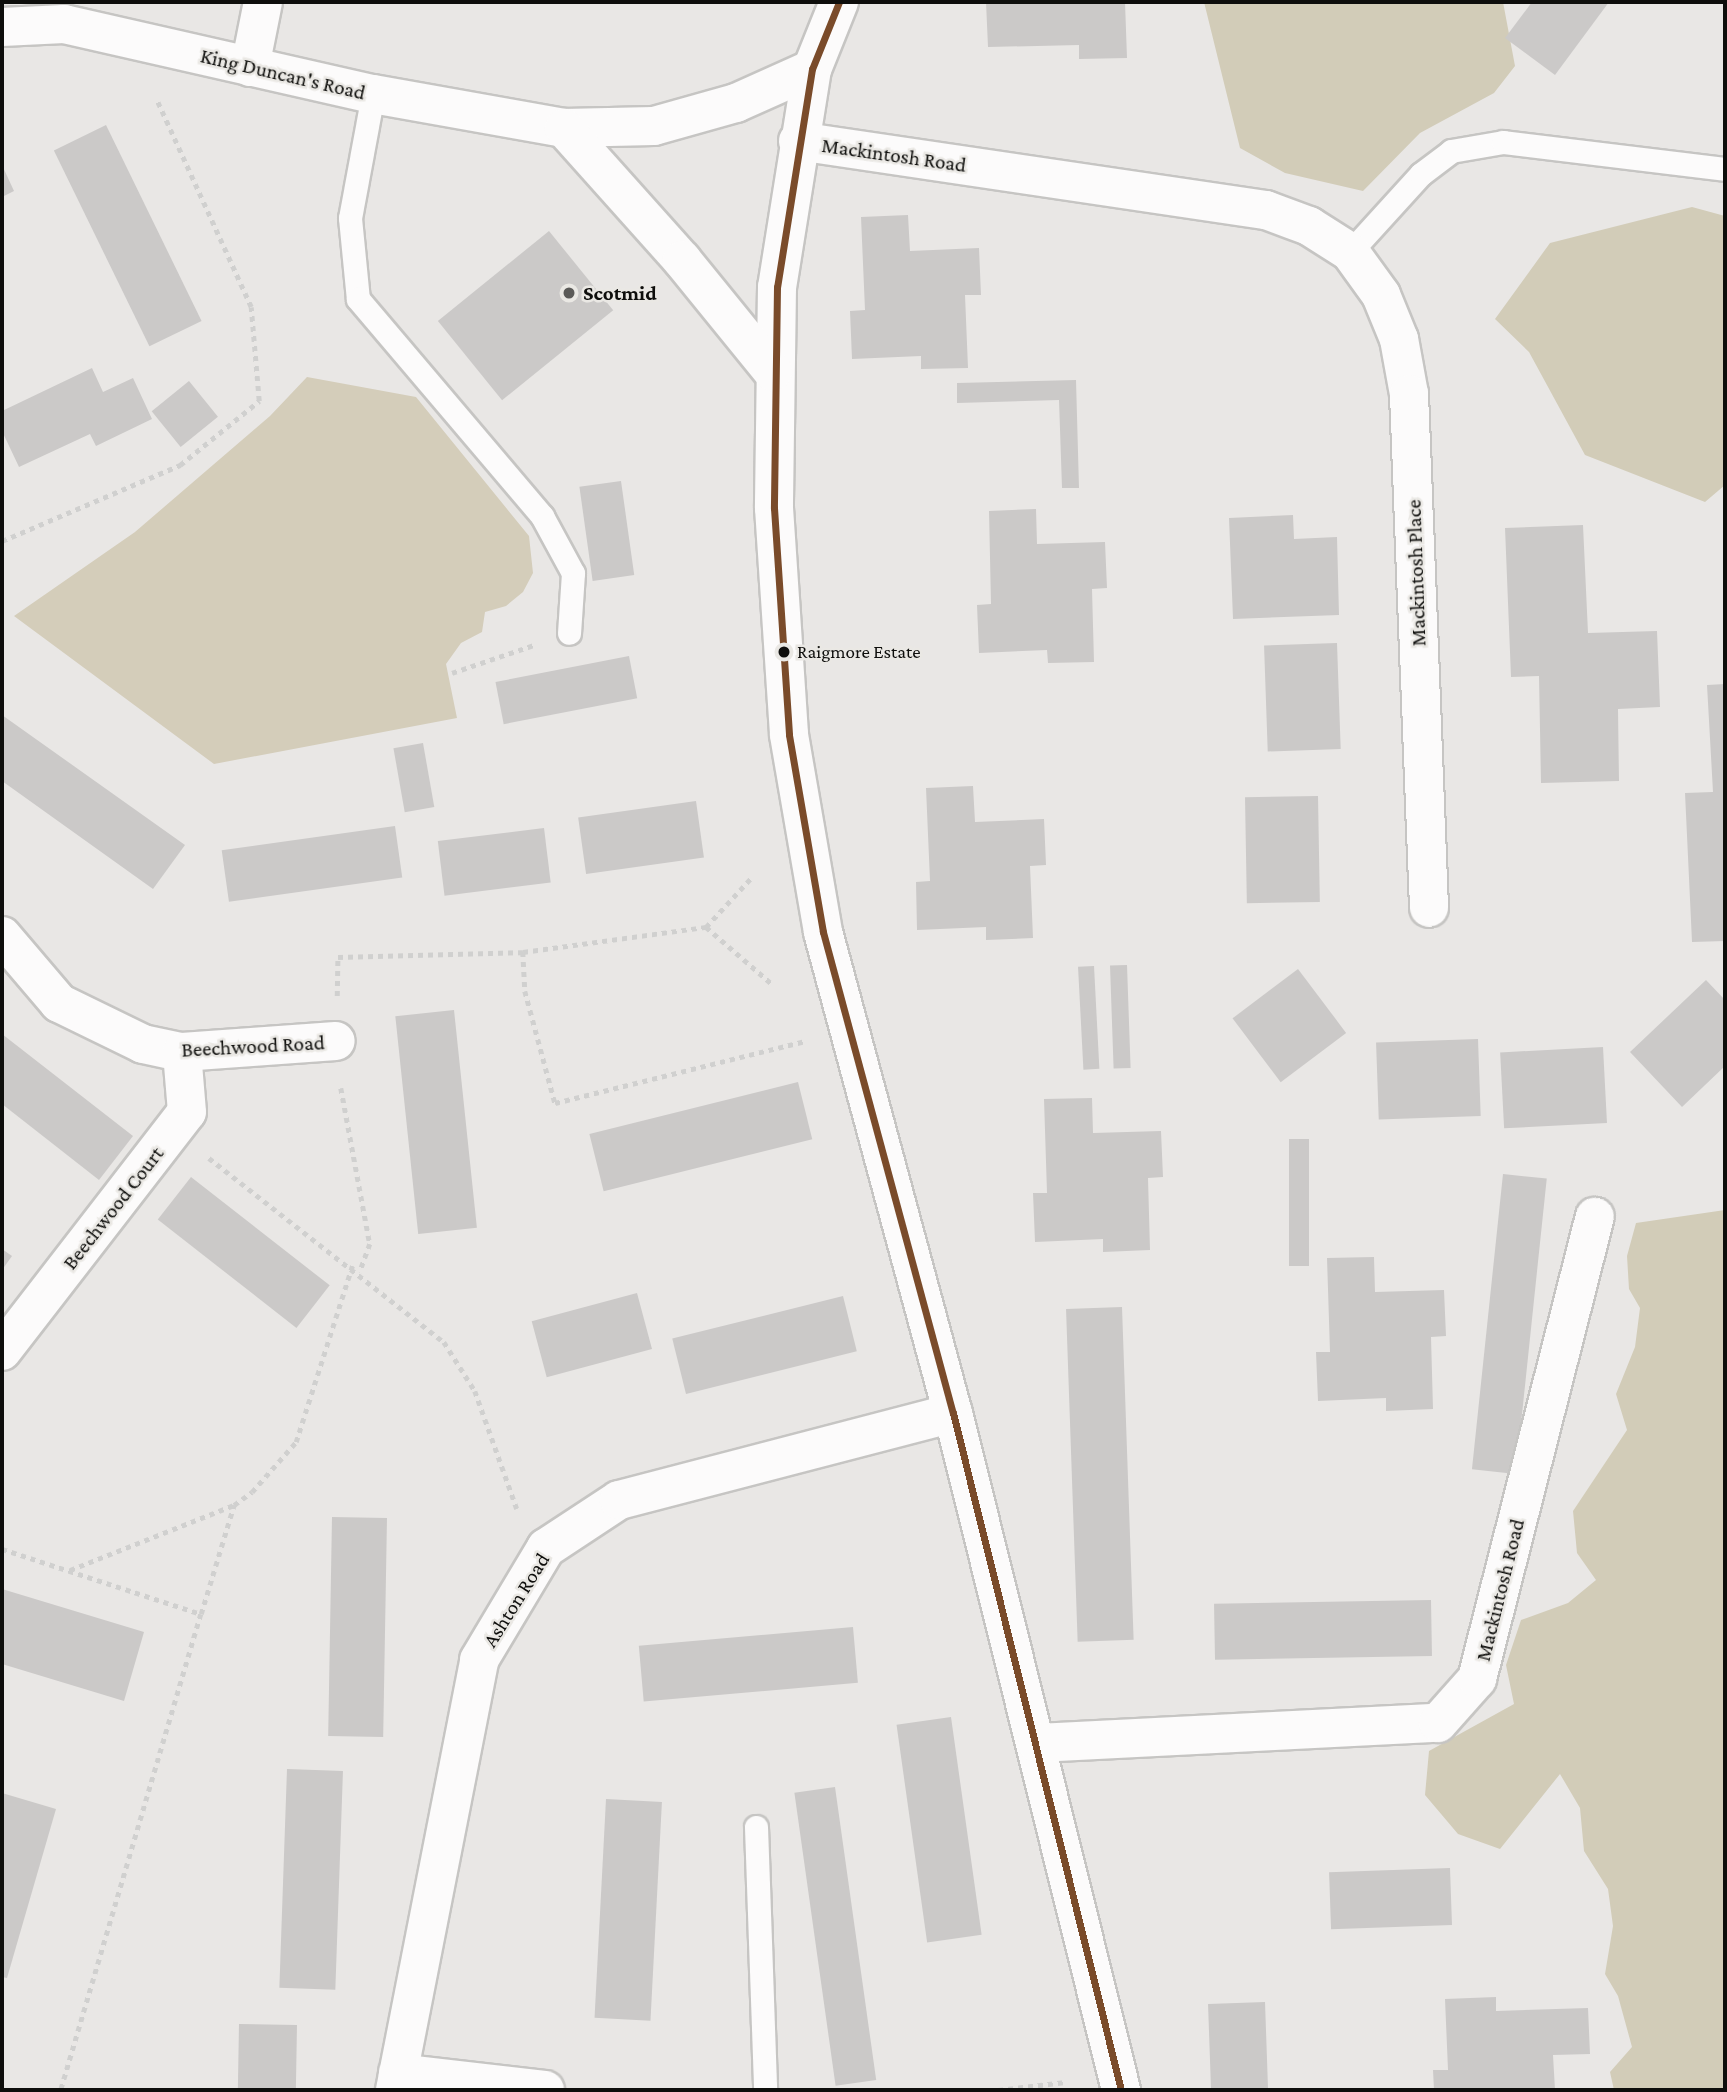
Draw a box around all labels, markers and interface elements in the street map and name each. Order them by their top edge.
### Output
street label: King Duncan's Road [198,43,368,105]
street label: Mackintosh Road [820,132,968,178]
place label: Scotmid [583,280,657,306]
marker: Scotmid [561,285,577,301]
street label: Mackintosh Place [1401,499,1431,647]
place label: Raigmore Estate [797,641,921,663]
marker: Raigmore Estate [777,645,791,659]
street label: Beechwood Road [181,1030,325,1062]
street label: Beechwood Court [57,1141,169,1275]
street label: Mackintosh Road [1470,1516,1530,1664]
street label: Ashton Road [477,1548,555,1652]

